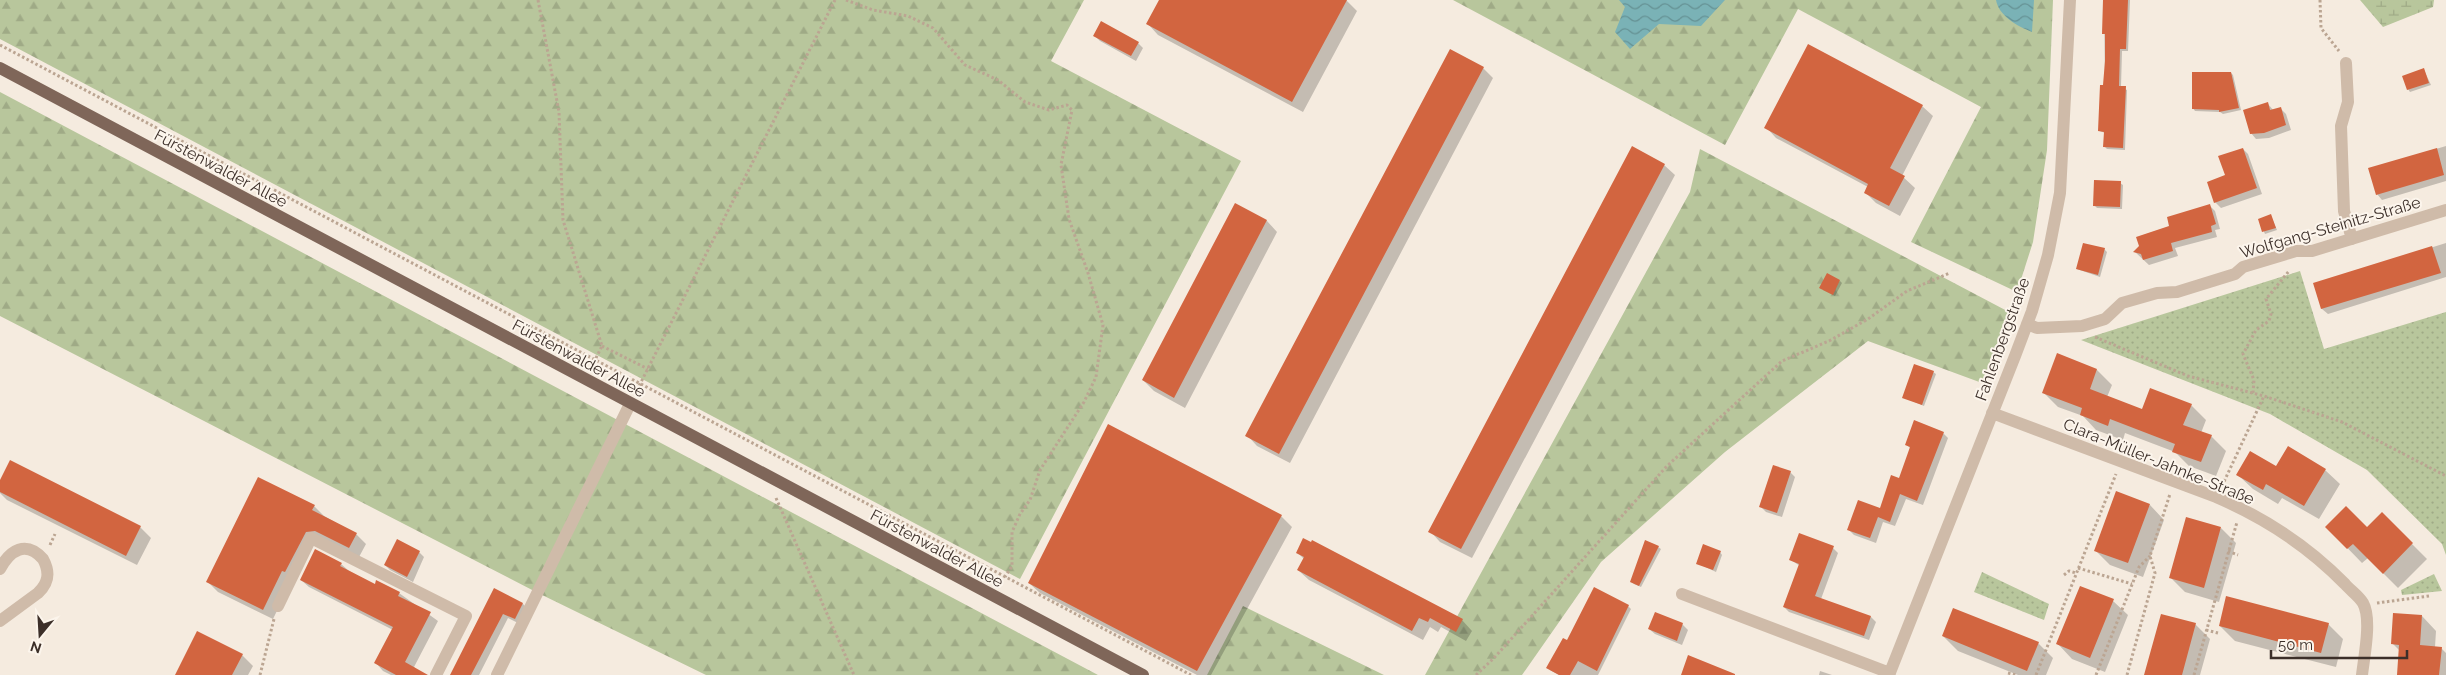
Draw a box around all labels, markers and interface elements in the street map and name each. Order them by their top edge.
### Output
street label: Fürstenwalder Allee [151,125,291,212]
street label: Wolfgang-Steinitz-Straße [2238,193,2423,262]
street label: Fahlenbergstraße [1971,275,2034,403]
street label: Fürstenwalder Allee [509,315,649,402]
street label: Clara-Müller-Jahnke-Straße [2061,414,2257,509]
street label: Fürstenwalder Allee [867,505,1007,592]
north arrow [15,610,65,660]
scale bar [2271,628,2407,660]
text: 50 m [2278,636,2313,654]
text: N [28,638,44,657]

